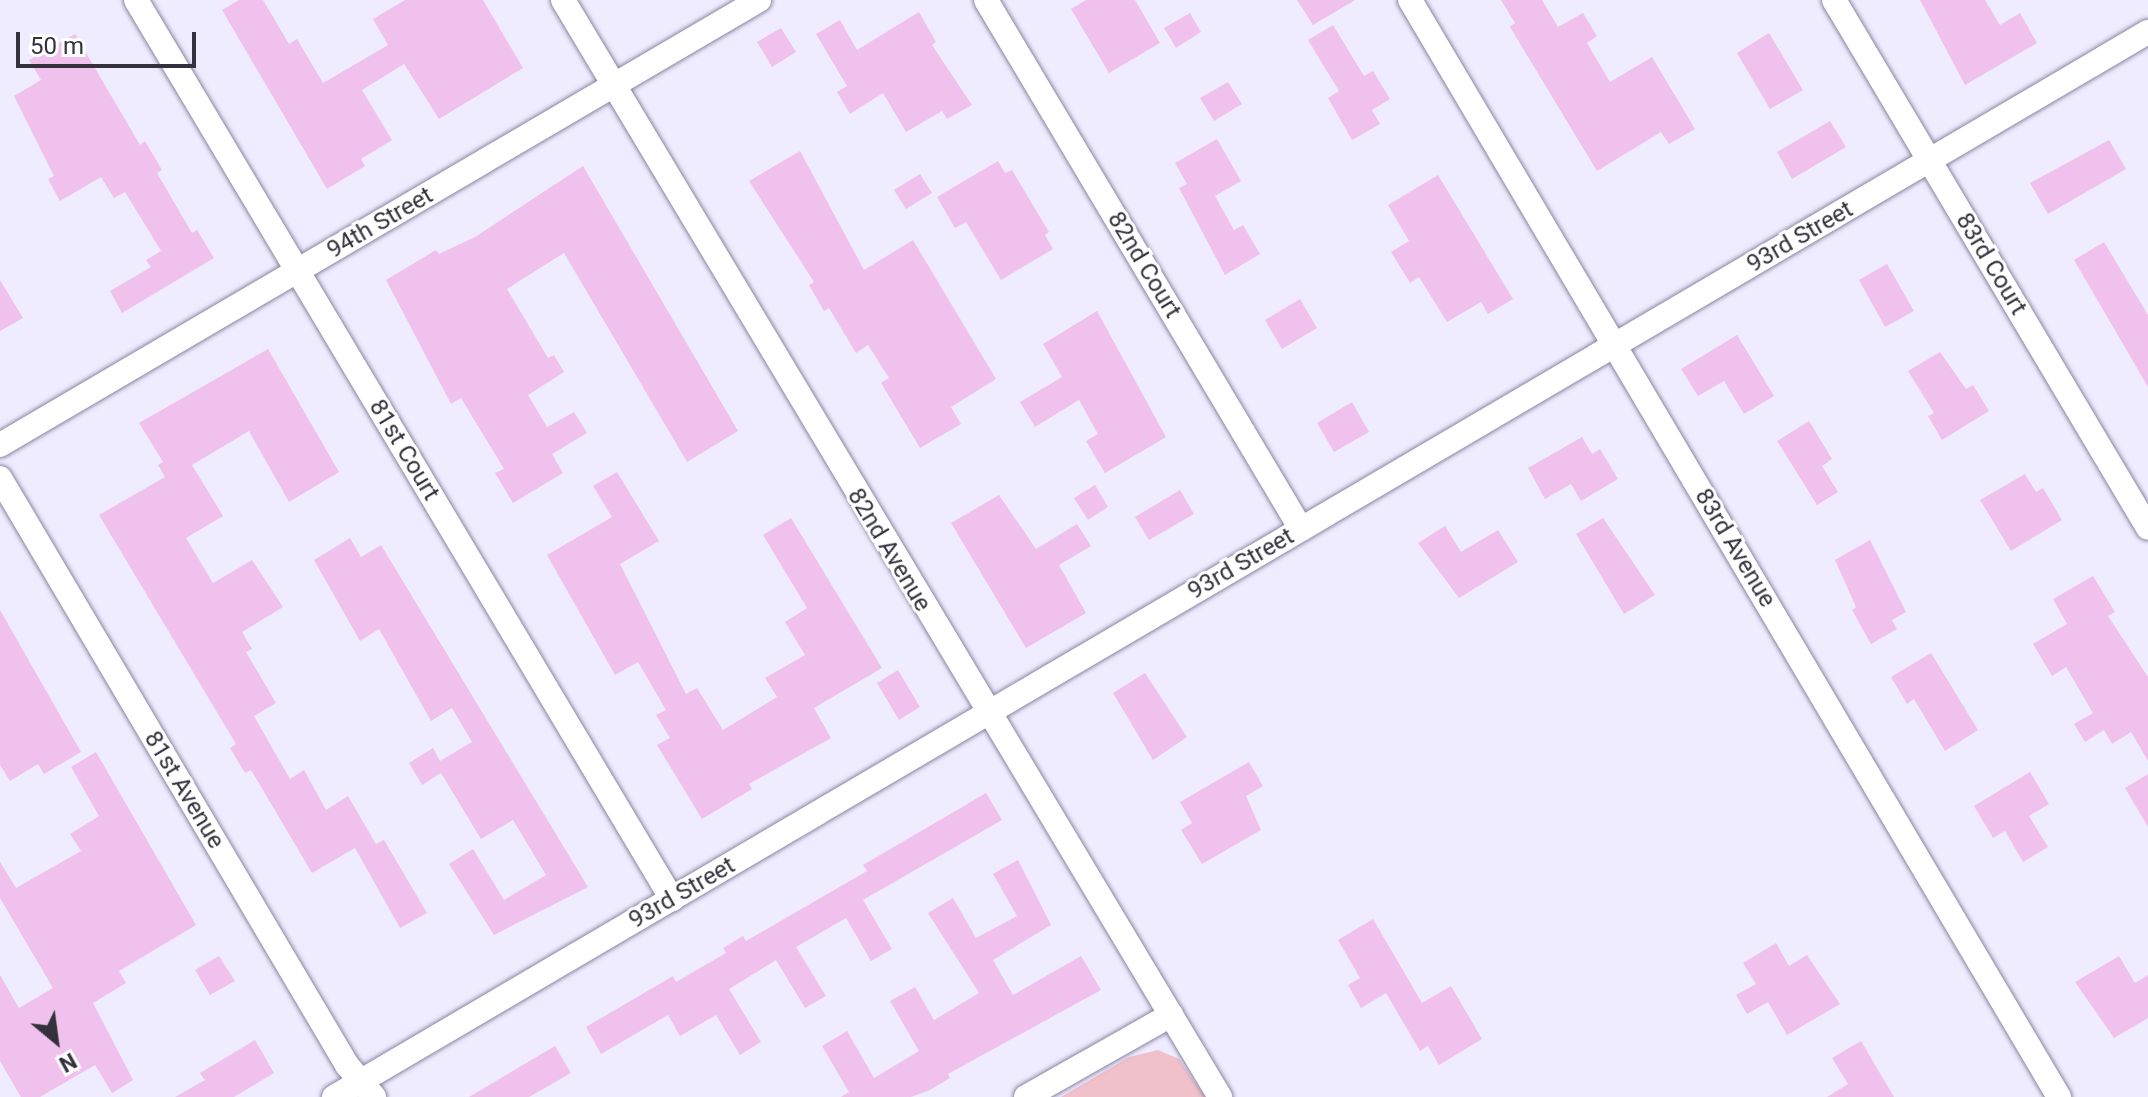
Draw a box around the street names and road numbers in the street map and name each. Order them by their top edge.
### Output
street label: 94th Street [322,181,438,265]
street label: 93rd Street [1742,195,1858,279]
street label: 82nd Court [1101,207,1187,323]
street label: 83rd Court [1949,208,2033,320]
street label: 81st Court [363,394,445,506]
street label: 82nd Avenue [841,483,937,617]
street label: 83rd Avenue [1688,484,1782,612]
street label: 93rd Street [1183,522,1299,606]
street label: 81st Avenue [138,726,230,854]
street label: 93rd Street [624,851,740,935]

